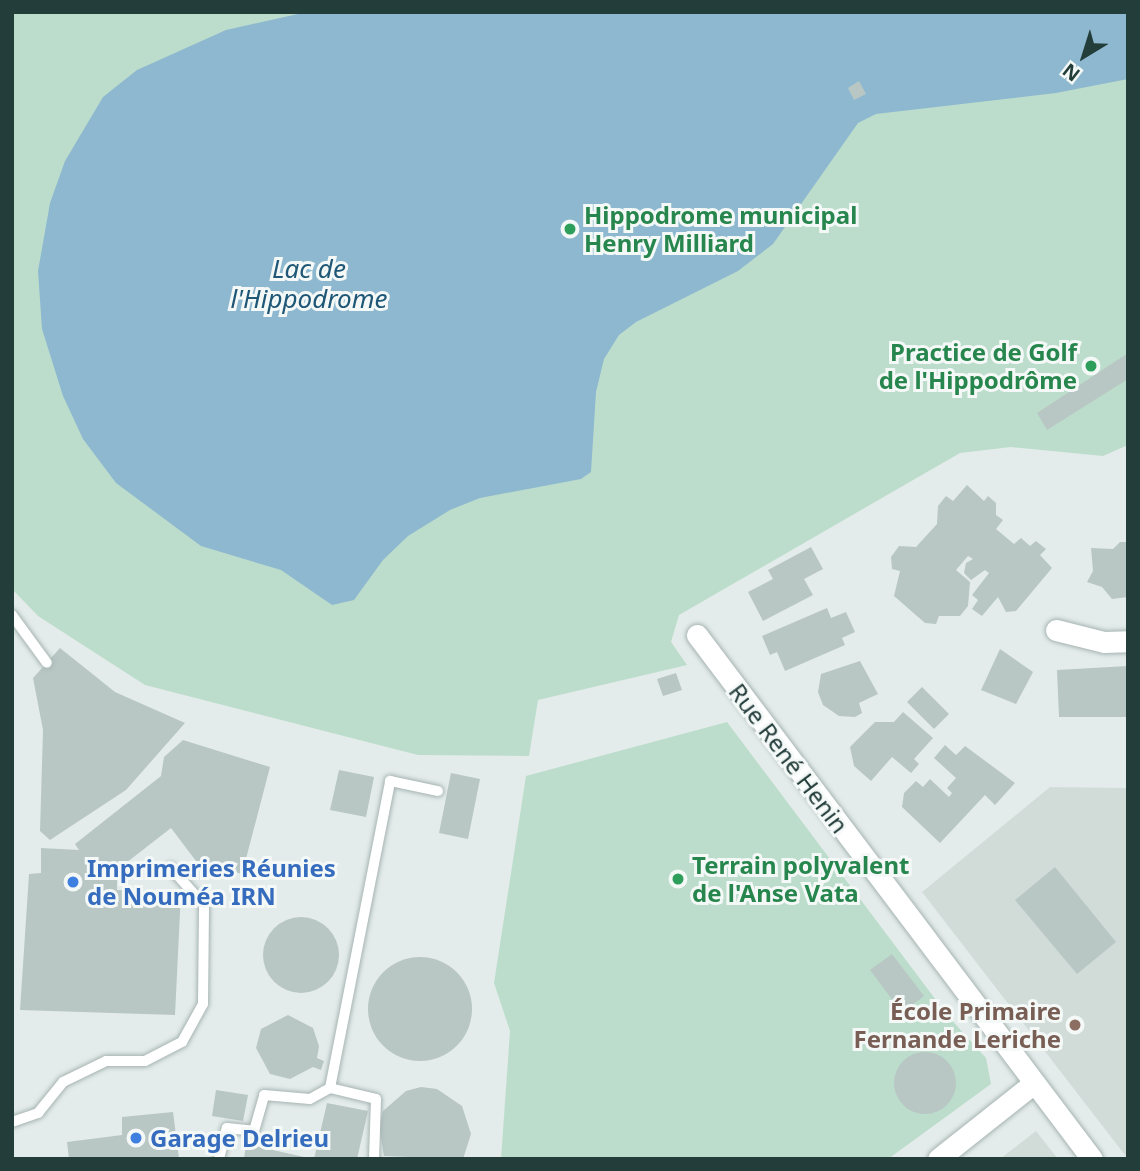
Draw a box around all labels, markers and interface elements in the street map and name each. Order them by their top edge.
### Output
north arrow [1049,21,1119,91]
text: N [1057,58,1085,88]
place label: Hippodrome municipal Henry Milliard [584,201,857,257]
marker: Hippodrome municipal Henry Milliard [562,221,578,237]
water label: Lac de l'Hippodrome [231,253,387,314]
place label: Practice de Golf de l'Hippodrôme [879,338,1077,394]
marker: Practice de Golf de l'Hippodrôme [1083,358,1099,374]
street label: Rue René Henin [723,678,855,838]
place label: Terrain polyvalent de l'Anse Vata [692,851,909,907]
place label: Imprimeries Réunies de Nouméa IRN [87,854,336,910]
marker: Terrain polyvalent de l'Anse Vata [670,871,686,887]
marker: Imprimeries Réunies de Nouméa IRN [65,874,81,890]
place label: École Primaire Fernande Leriche [853,997,1061,1053]
marker: École Primaire Fernande Leriche [1067,1017,1083,1033]
place label: Garage Delrieu [150,1124,329,1152]
marker: Garage Delrieu [128,1130,144,1146]

